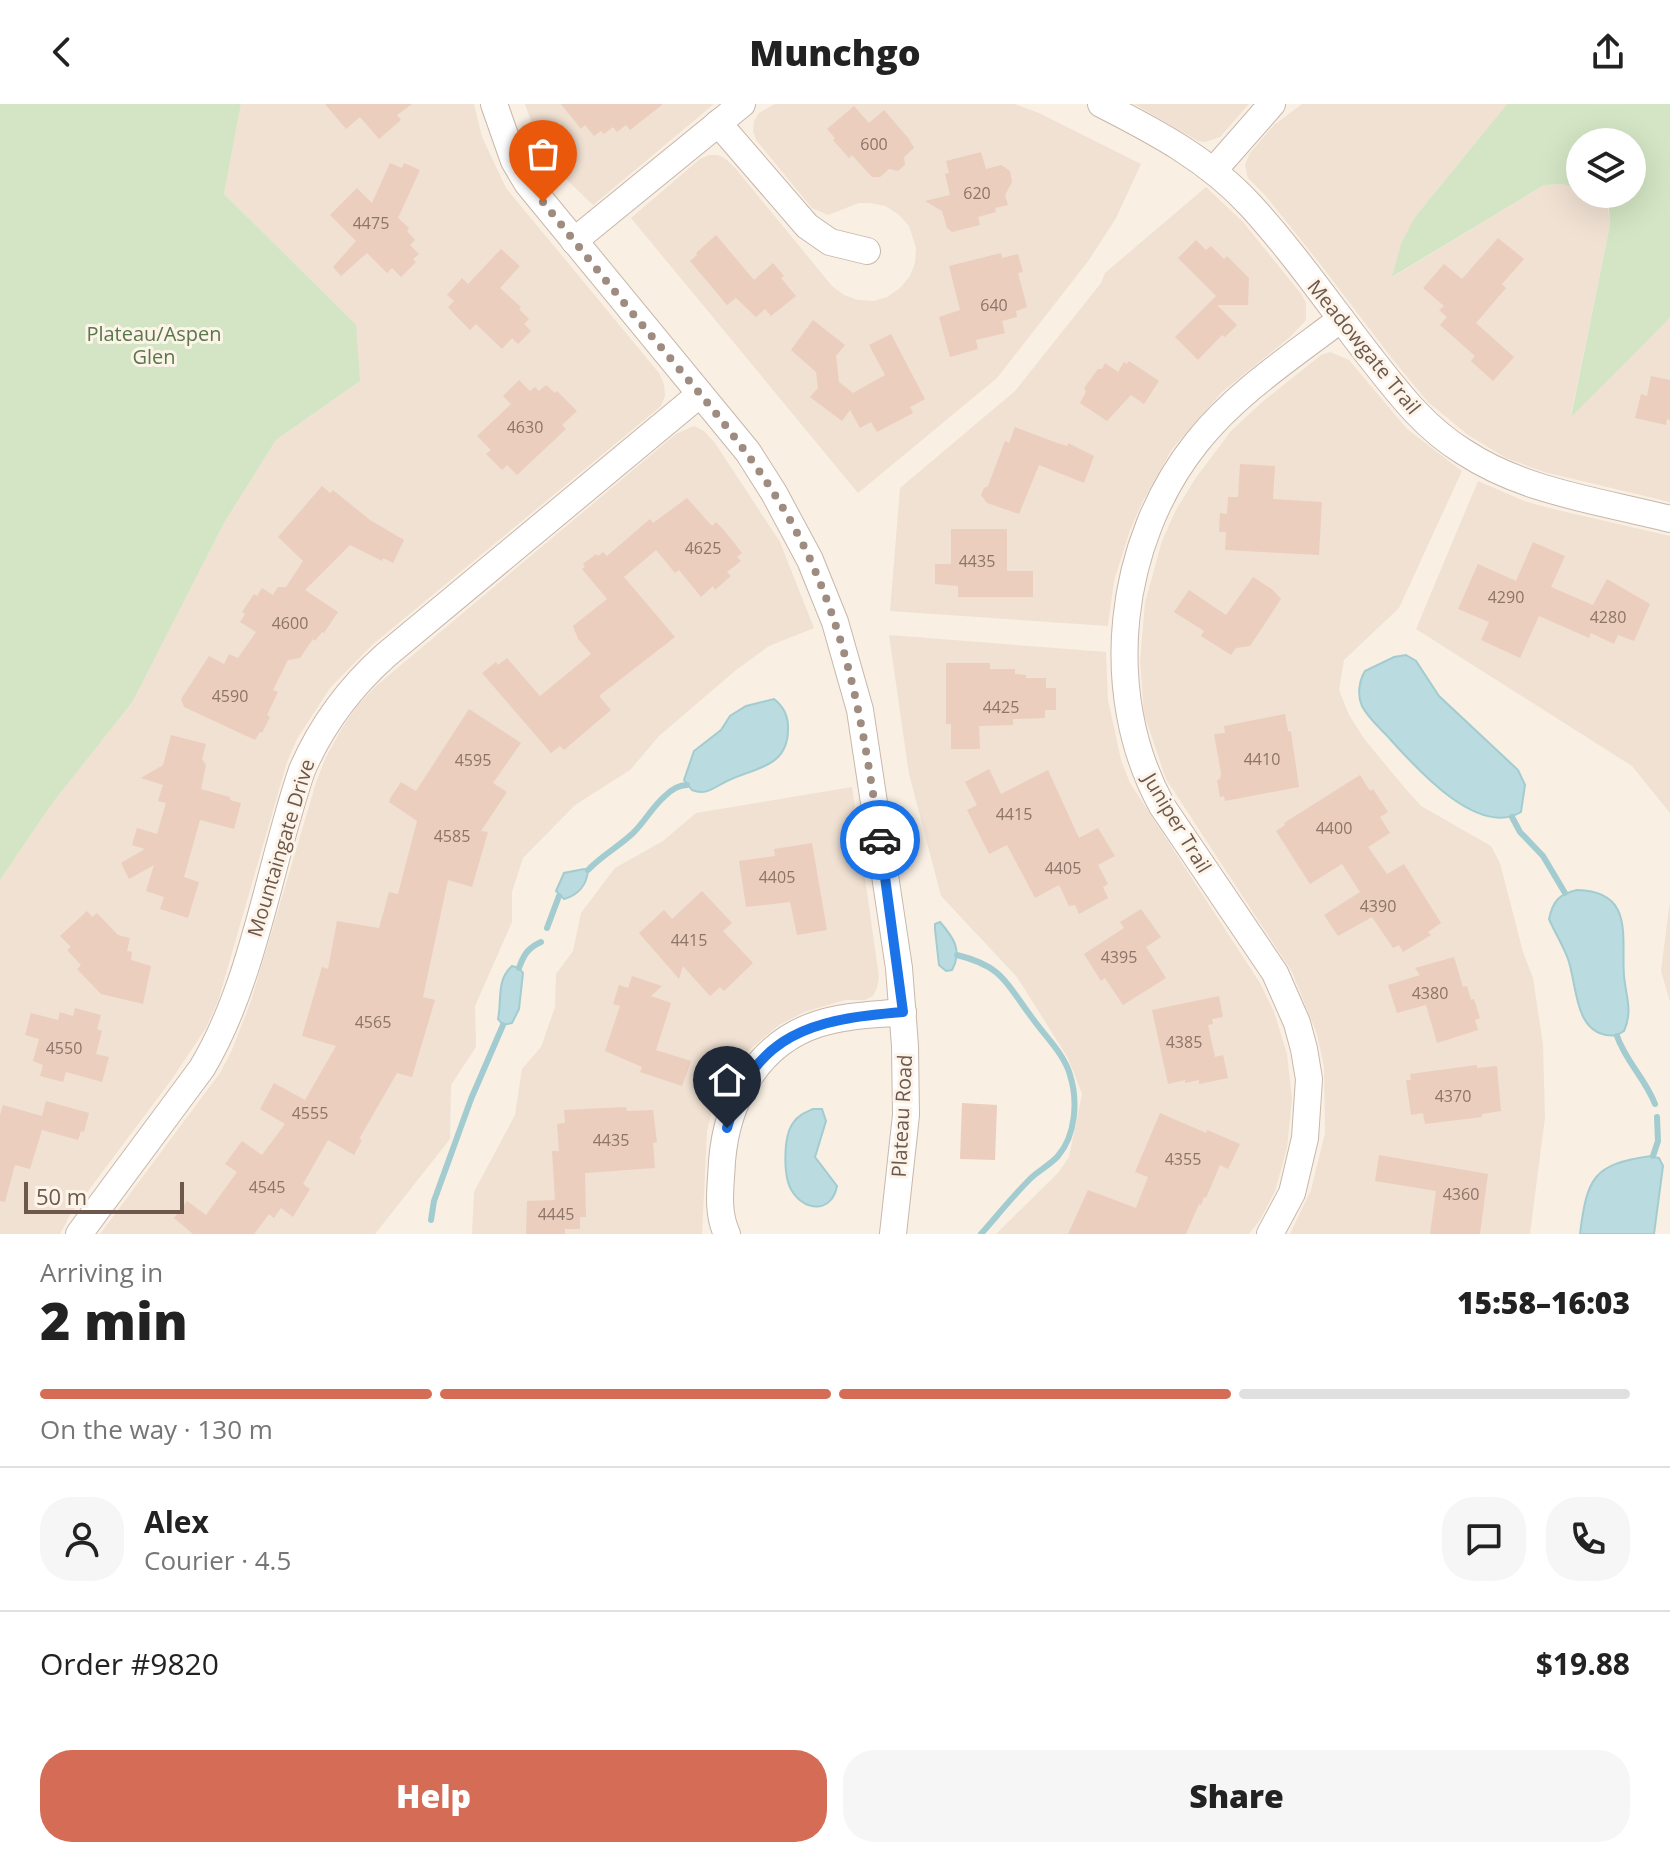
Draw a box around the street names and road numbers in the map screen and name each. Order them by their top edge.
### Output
street label: Meadowgate Trail [1302,274,1427,420]
street label: Mountaingate Drive [241,756,320,940]
street label: Juniper Trail [1136,766,1218,878]
street label: Plateau Road [885,1054,918,1178]

